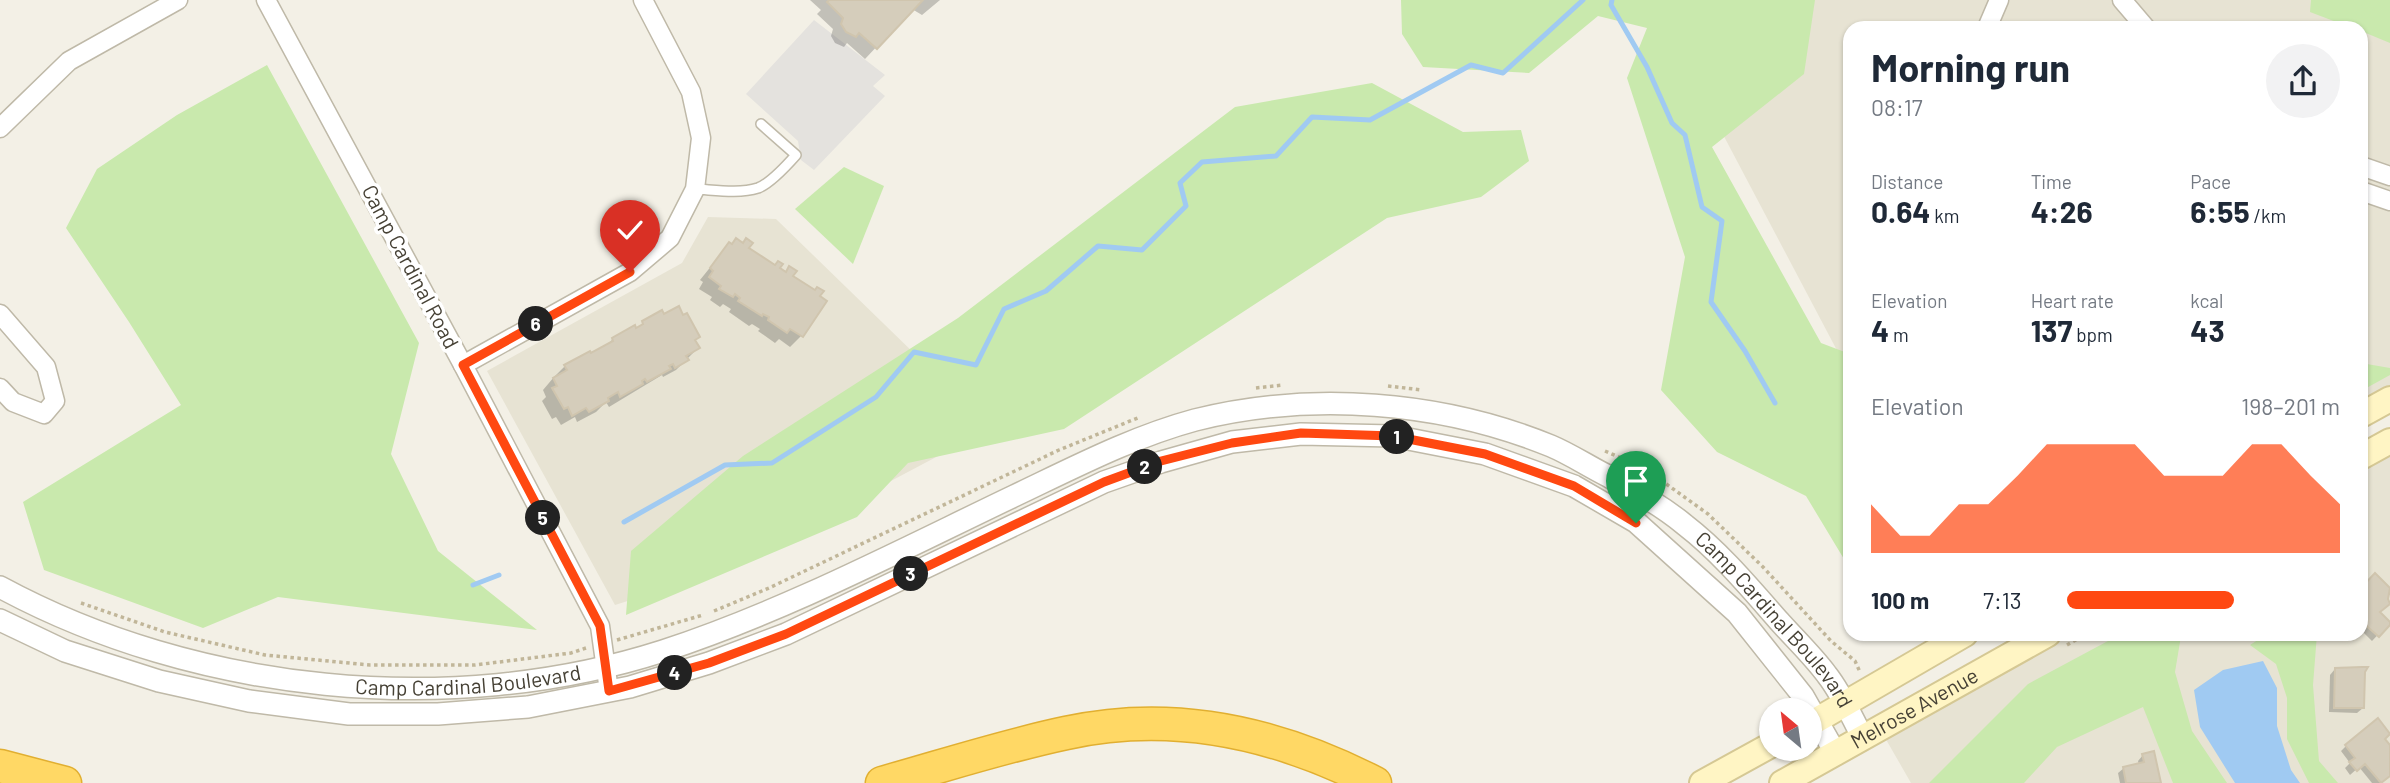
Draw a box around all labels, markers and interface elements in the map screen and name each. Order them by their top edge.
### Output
text: Morning run [1871,44,2070,90]
button: share [2266,44,2340,118]
text: 08:17 [1871,93,1923,121]
text: Distance [1871,170,1943,193]
text: Time [2031,170,2072,193]
text: Pace [2190,170,2231,193]
street label: Camp Cardinal Road [358,180,465,352]
text: 0.64 [1871,193,1930,229]
text: 4:26 [2031,193,2093,229]
text: 6:55 [2190,193,2250,229]
pin [600,200,660,272]
text: km [1930,204,1960,227]
text: /km [2250,204,2286,227]
icon: check [611,211,649,249]
text: Elevation [1871,289,1948,312]
text: Heart rate [2031,289,2114,312]
text: kcal [2190,289,2223,312]
pin: 6 [518,306,554,342]
text: 6 [530,312,541,335]
text: 4 [1871,312,1889,348]
text: 137 [2031,312,2072,348]
text: 43 [2190,312,2225,348]
text: m [1889,323,1909,346]
text: bpm [2072,323,2113,346]
text: Elevation [1871,392,1964,420]
text: 198–201 m [2241,392,2340,420]
pin: 1 [1380,420,1414,454]
text: 1 [1393,425,1400,448]
pin: 2 [1128,449,1162,484]
pin [1606,451,1666,523]
text: 2 [1139,455,1150,478]
icon: arrive [1617,462,1655,500]
pin: 5 [526,500,560,536]
text: 5 [537,506,548,529]
street label: Camp Cardinal Boulevard [1691,525,1859,712]
pin: 3 [894,556,928,592]
text: 3 [905,562,916,585]
text: 100 m [1871,586,1929,614]
text: 7:13 [1983,586,2022,614]
pin: 4 [658,656,692,690]
street label: Camp Cardinal Boulevard [355,659,583,700]
text: 4 [669,661,680,684]
street label: Melrose Avenue [1846,662,1982,753]
north arrow [1759,698,1822,761]
map controls [1759,698,1822,761]

